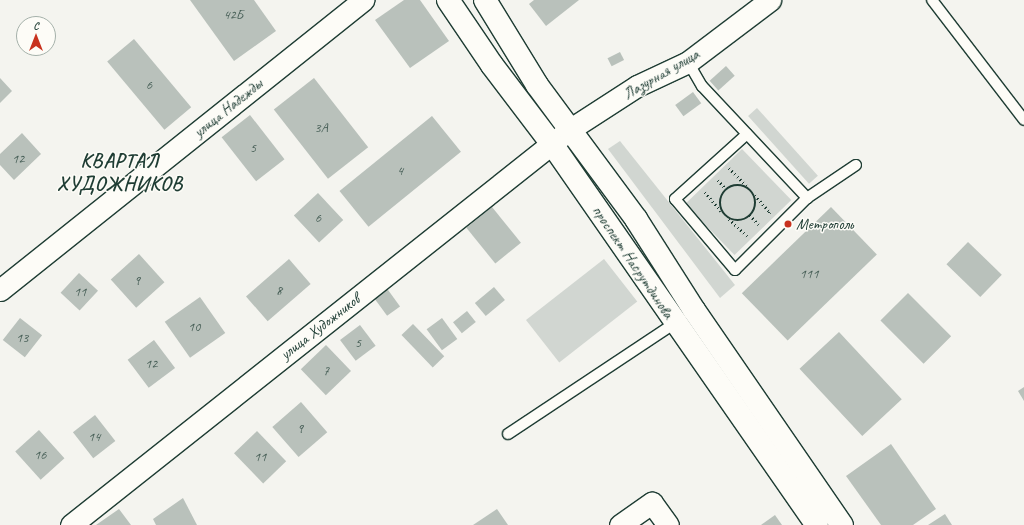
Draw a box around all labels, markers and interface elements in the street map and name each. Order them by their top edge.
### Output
house number: 42Б [223,7,243,23]
north arrow [16,16,56,56]
text: С [33,18,39,32]
street label: Лазурная улица [619,44,703,104]
street label: улица Надежды [190,74,266,142]
house number: 6 [146,77,152,93]
house number: 3А [314,120,328,136]
house number: 5 [250,140,256,156]
district label: КВАРТАЛ ХУДОЖНИКОВ [52,148,188,195]
house number: 12 [12,151,24,167]
house number: 4 [397,163,403,179]
street label: проспект Насрутдинова [588,202,678,322]
house number: 6 [315,210,321,226]
place label: Метрополь [796,214,853,234]
marker: Метрополь [783,219,793,229]
house number: 111 [800,266,818,282]
house number: 9 [134,273,140,289]
house number: 8 [276,283,282,299]
house number: 11 [74,284,86,300]
street label: улица Художников [276,290,364,364]
house number: 10 [188,319,200,335]
house number: 13 [16,330,28,346]
house number: 5 [355,335,361,351]
house number: 12 [145,356,157,372]
house number: 7 [323,363,329,379]
house number: 9 [297,421,303,437]
house number: 14 [88,429,100,445]
house number: 16 [34,447,46,463]
house number: 11 [254,449,266,465]

